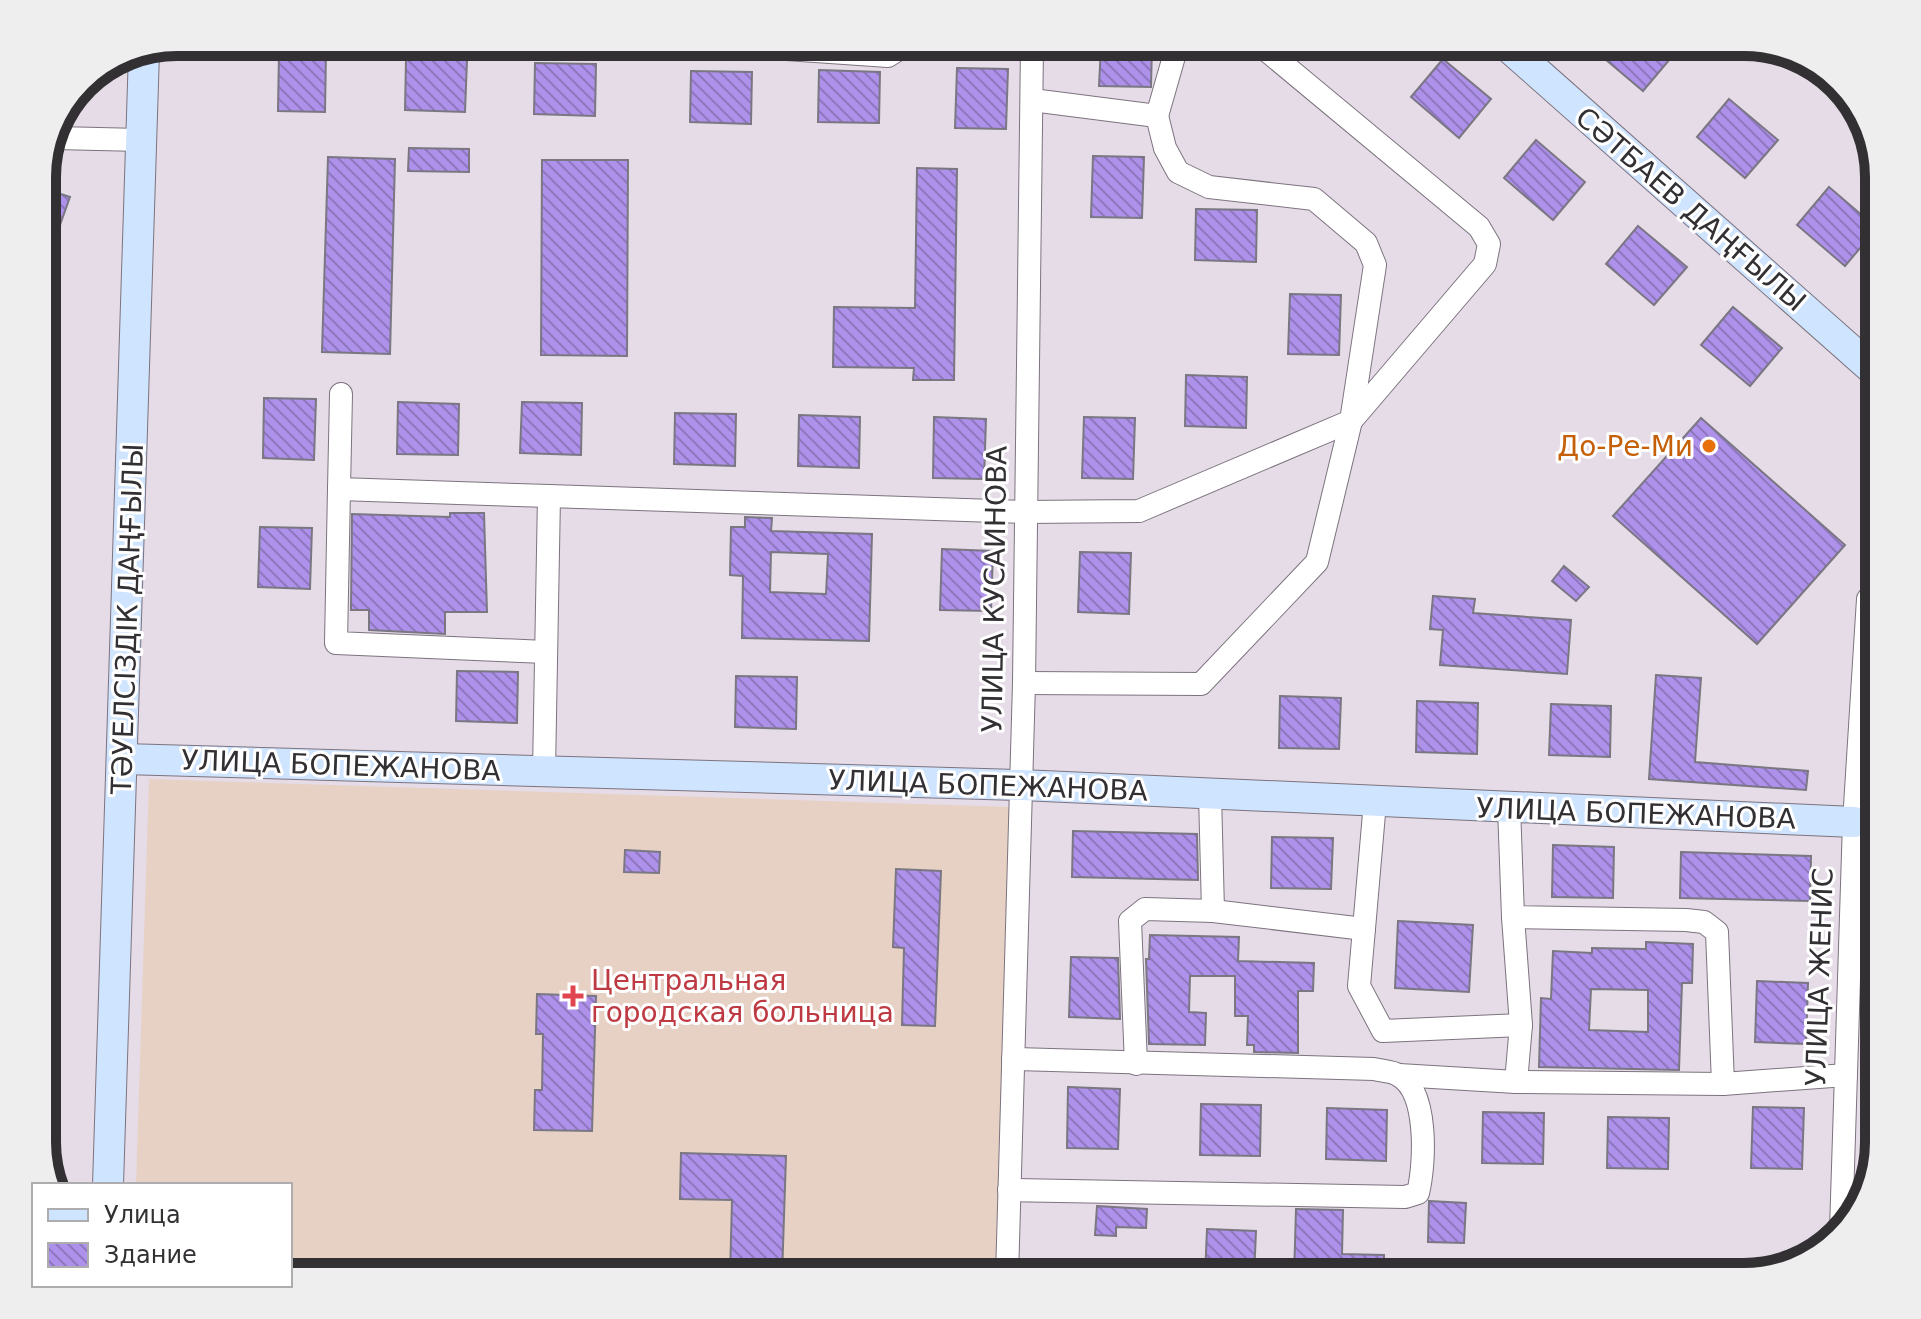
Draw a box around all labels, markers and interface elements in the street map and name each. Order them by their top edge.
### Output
street label: СӘТБАЕВ ДАҢҒЫЛЫ [1569,100,1813,318]
place label: До-Ре-Ми [1557,430,1693,463]
marker: До-Ре-Ми [1700,437,1718,455]
street label: ТӘУЕЛСІЗДІК ДАҢҒЫЛЫ [105,443,150,796]
street label: УЛИЦА КУСАИНОВА [975,445,1014,733]
street label: УЛИЦА БОПЕЖАНОВА [181,743,501,788]
street label: УЛИЦА БОПЕЖАНОВА [828,763,1148,808]
street label: УЛИЦА БОПЕЖАНОВА [1476,791,1796,836]
street label: УЛИЦА ЖЕНИС [1799,867,1840,1087]
place label: Центральная городская больница [591,964,894,1029]
marker: Центральная городская больница [562,985,584,1007]
legend [32,1183,292,1287]
text: Улица [104,1201,181,1229]
text: Здание [104,1241,197,1269]

